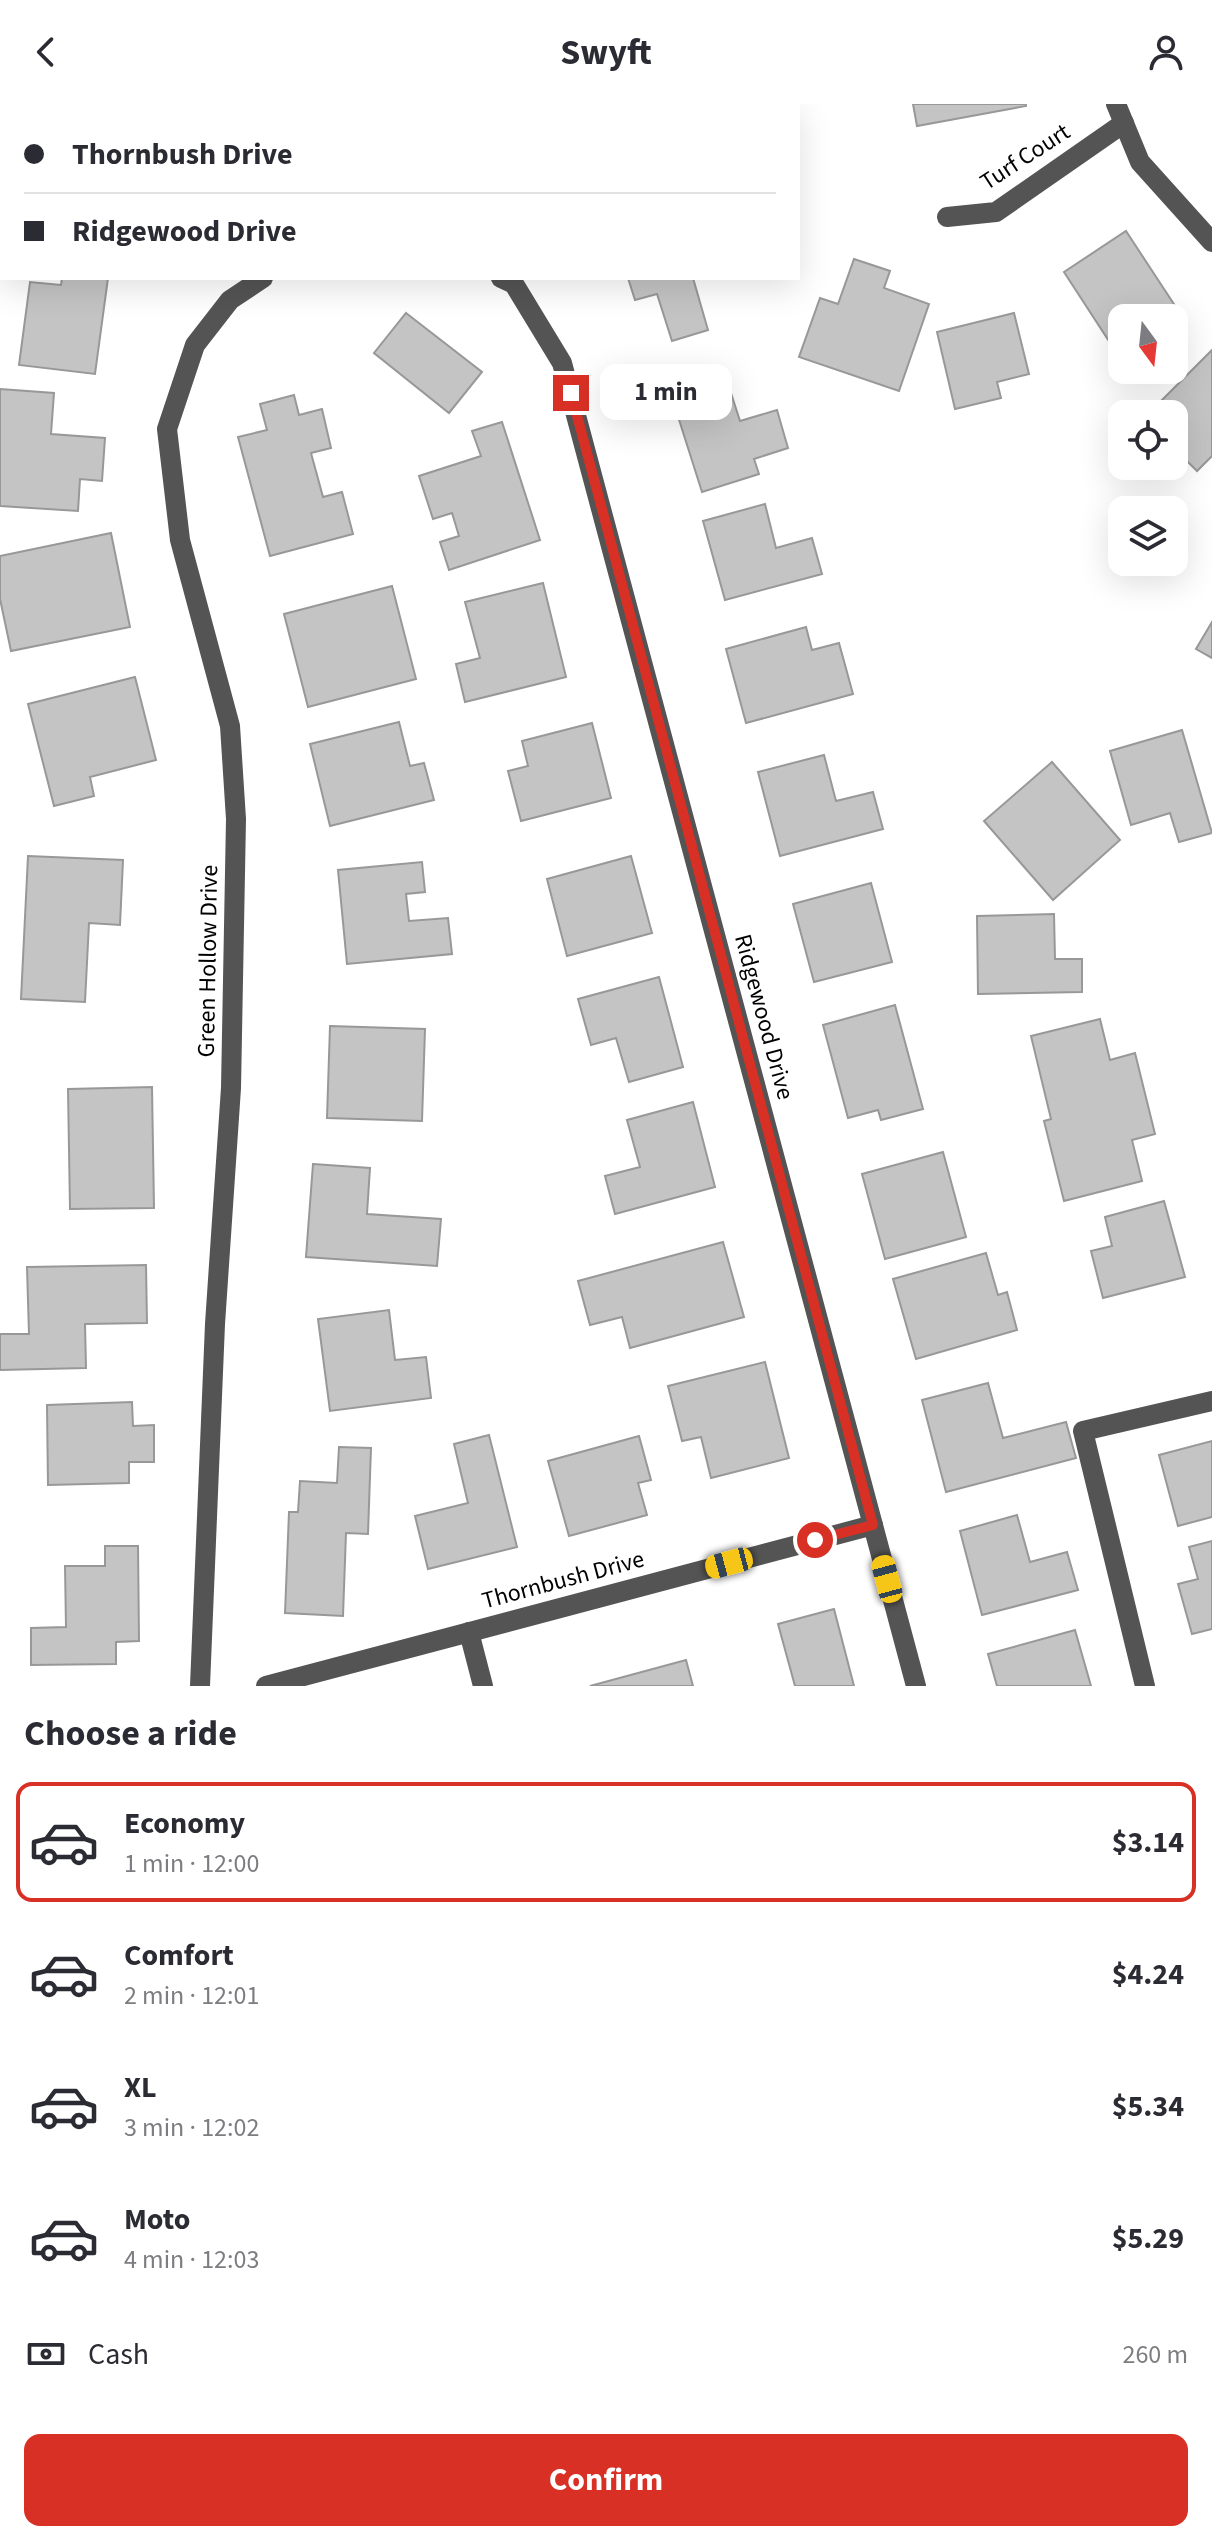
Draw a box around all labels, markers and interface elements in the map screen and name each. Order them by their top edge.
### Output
text: Swyft [560,27,652,78]
icon: back [24,30,68,74]
icon: person [1144,30,1188,74]
street label: Turf Court [973,115,1077,199]
text: Thornbush Drive [72,133,292,176]
text: Ridgewood Drive [72,210,296,253]
north arrow [1108,304,1188,384]
map controls [1108,304,1188,576]
callout: 1 min [599,365,731,421]
text: 1 min [634,373,698,410]
route end [553,375,589,411]
button: locate [1108,400,1188,480]
button: layers [1108,496,1188,576]
street label: Green Hollow Drive [189,864,227,1058]
street label: Ridgewood Drive [725,930,803,1104]
route start [797,1522,833,1558]
street label: Thornbush Drive [478,1542,648,1618]
car [703,1545,755,1581]
car [869,1553,905,1605]
text: Choose a ride [24,1708,237,1759]
text: Economy [124,1802,245,1845]
icon: car [28,1806,100,1878]
text: $3.14 [1112,1821,1184,1864]
text: 1 min · 12:00 [124,1845,259,1882]
text: Comfort [124,1934,234,1977]
icon: car [28,1938,100,2010]
text: $4.24 [1112,1953,1184,1996]
text: 2 min · 12:01 [124,1977,259,2014]
text: XL [124,2066,157,2109]
icon: car [28,2070,100,2142]
text: $5.34 [1112,2085,1184,2128]
text: 3 min · 12:02 [124,2109,259,2146]
text: Moto [124,2198,190,2241]
icon: car [28,2202,100,2274]
text: $5.29 [1112,2217,1184,2260]
text: 4 min · 12:03 [124,2241,259,2278]
icon: cash [24,2332,68,2376]
text: Cash [88,2333,149,2376]
text: 260 m [1122,2336,1188,2373]
button: Confirm [24,2434,1188,2526]

